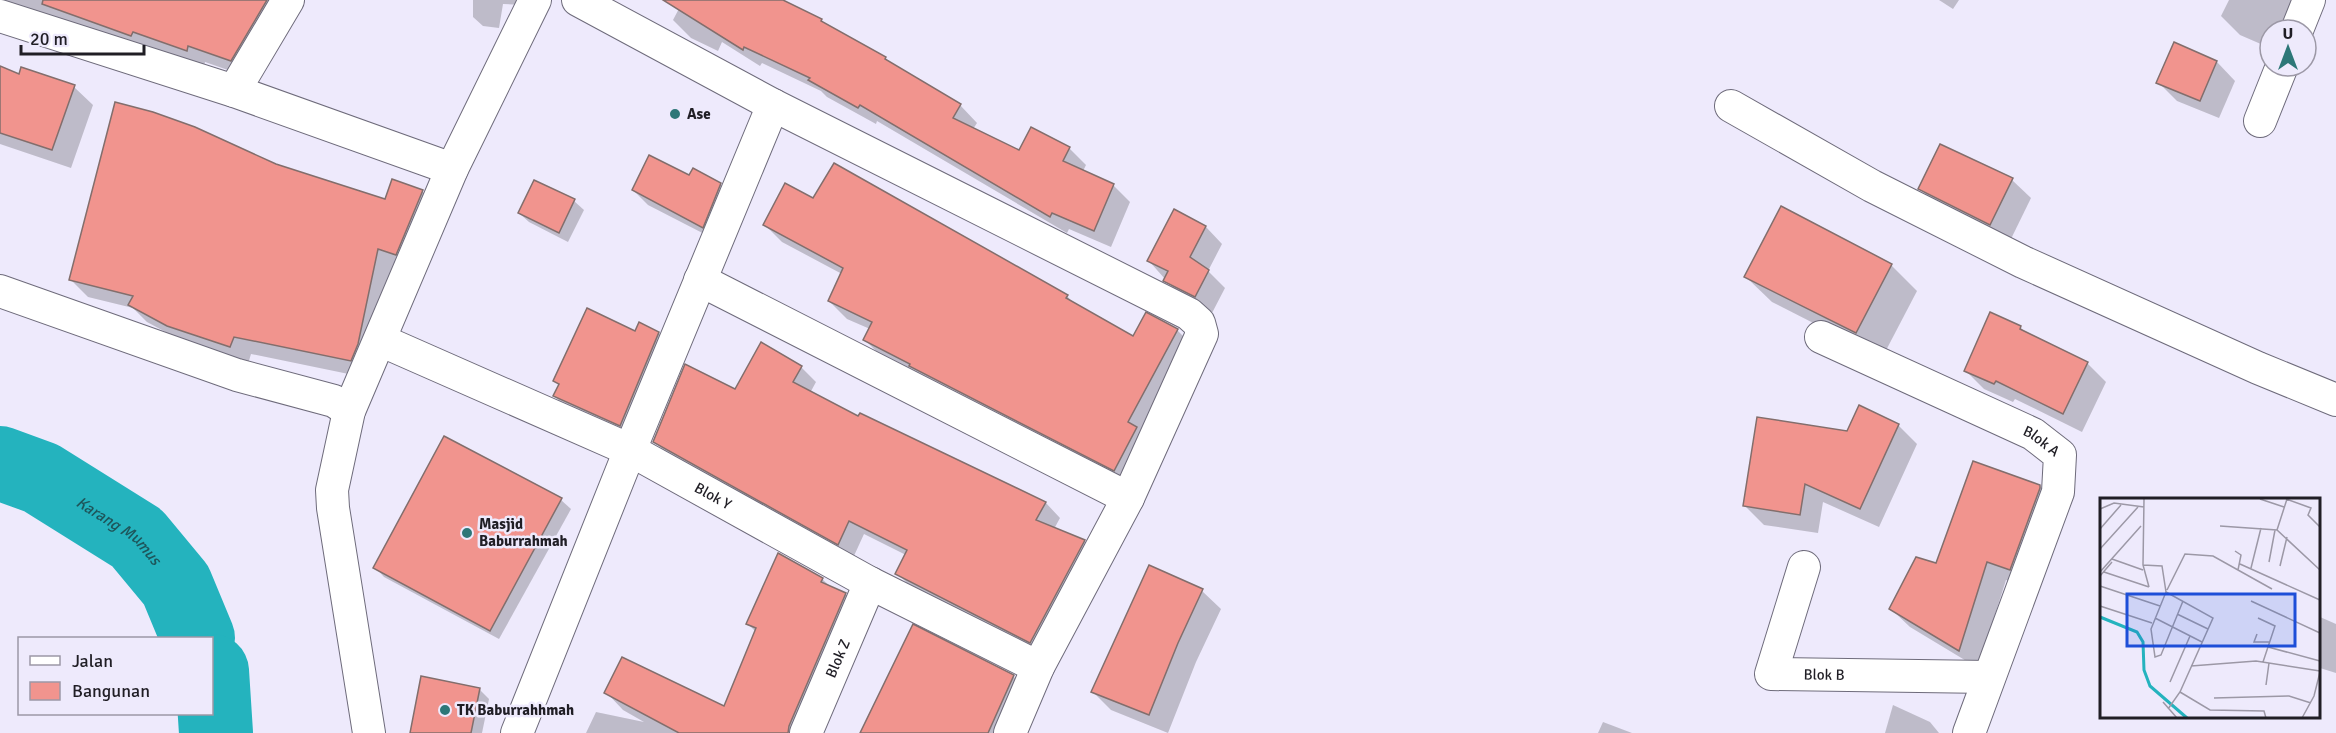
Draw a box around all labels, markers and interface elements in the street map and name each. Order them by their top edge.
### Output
scale bar [21,18,144,56]
north arrow [2258,18,2318,78]
text: U [2283,24,2293,44]
text: 20 m [30,28,68,50]
place label: Ase [687,105,711,123]
marker: Ase [668,107,682,121]
street label: Blok A [2020,422,2063,460]
street label: Blok Y [691,479,735,514]
water label: Karang Mumus [72,492,167,571]
inset map [2100,498,2321,718]
place label: Masjid Baburrahmah [479,515,568,550]
marker: Masjid Baburrahmah [460,526,474,540]
street label: Blok Z [822,636,854,681]
legend [18,637,213,715]
text: Jalan [72,650,113,672]
street label: Blok B [1803,665,1845,684]
text: Bangunan [72,680,150,702]
place label: TK Baburrahhmah [457,701,574,719]
marker: TK Baburrahhmah [438,703,452,717]

